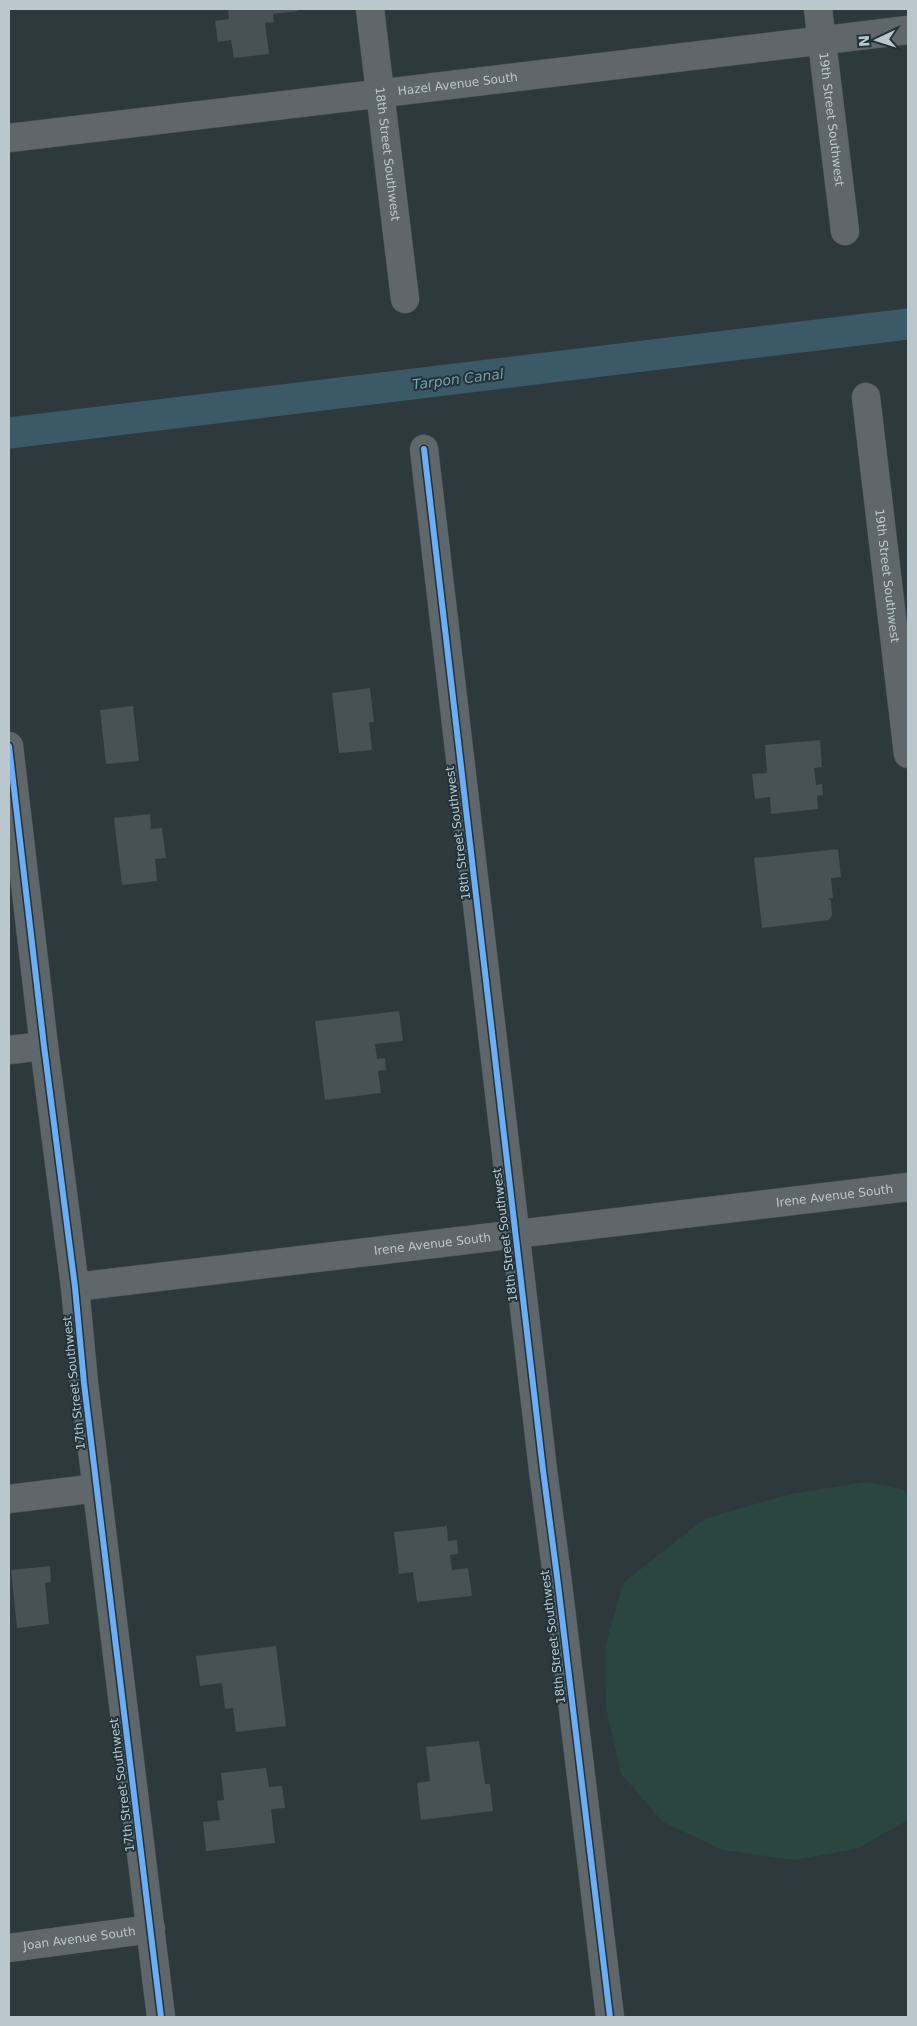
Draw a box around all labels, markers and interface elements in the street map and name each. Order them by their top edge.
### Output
north arrow [852,15,902,65]
text: N [856,35,872,47]
street label: 19th Street Southwest [816,51,847,187]
street label: Hazel Avenue South [397,70,518,98]
street label: 18th Street Southwest [372,86,403,222]
water label: Tarpon Canal [411,365,505,393]
street label: 19th Street Southwest [872,508,902,644]
street label: 18th Street Southwest [443,765,473,901]
street label: 18th Street Southwest [490,1167,520,1303]
street label: Irene Avenue South [775,1182,894,1210]
street label: Irene Avenue South [373,1230,492,1258]
street label: 17th Street Southwest [60,1315,88,1451]
street label: 18th Street Southwest [538,1569,568,1705]
street label: 17th Street Southwest [107,1717,137,1853]
street label: Joan Avenue South [21,1924,136,1953]

